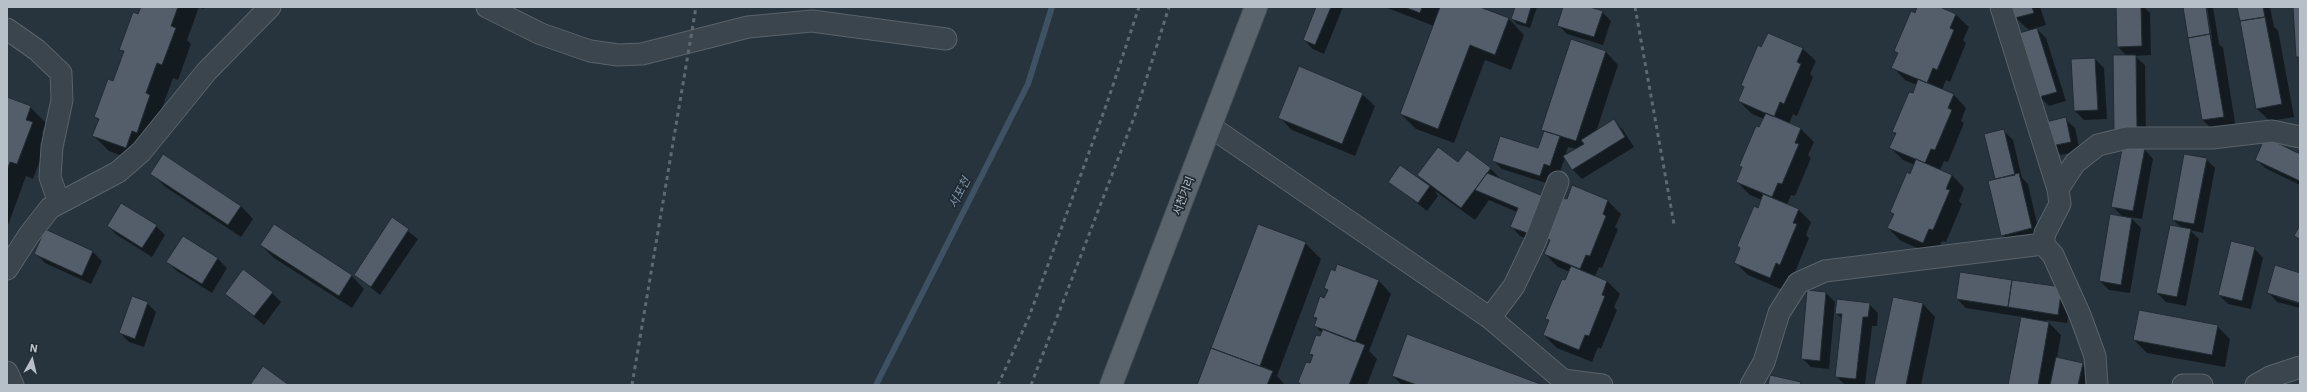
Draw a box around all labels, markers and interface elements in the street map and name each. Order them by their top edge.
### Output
water label: 서포천 [946,175,974,211]
street label: 서천거리 [1171,175,1197,217]
north arrow [12,340,52,380]
text: N [29,341,39,356]

